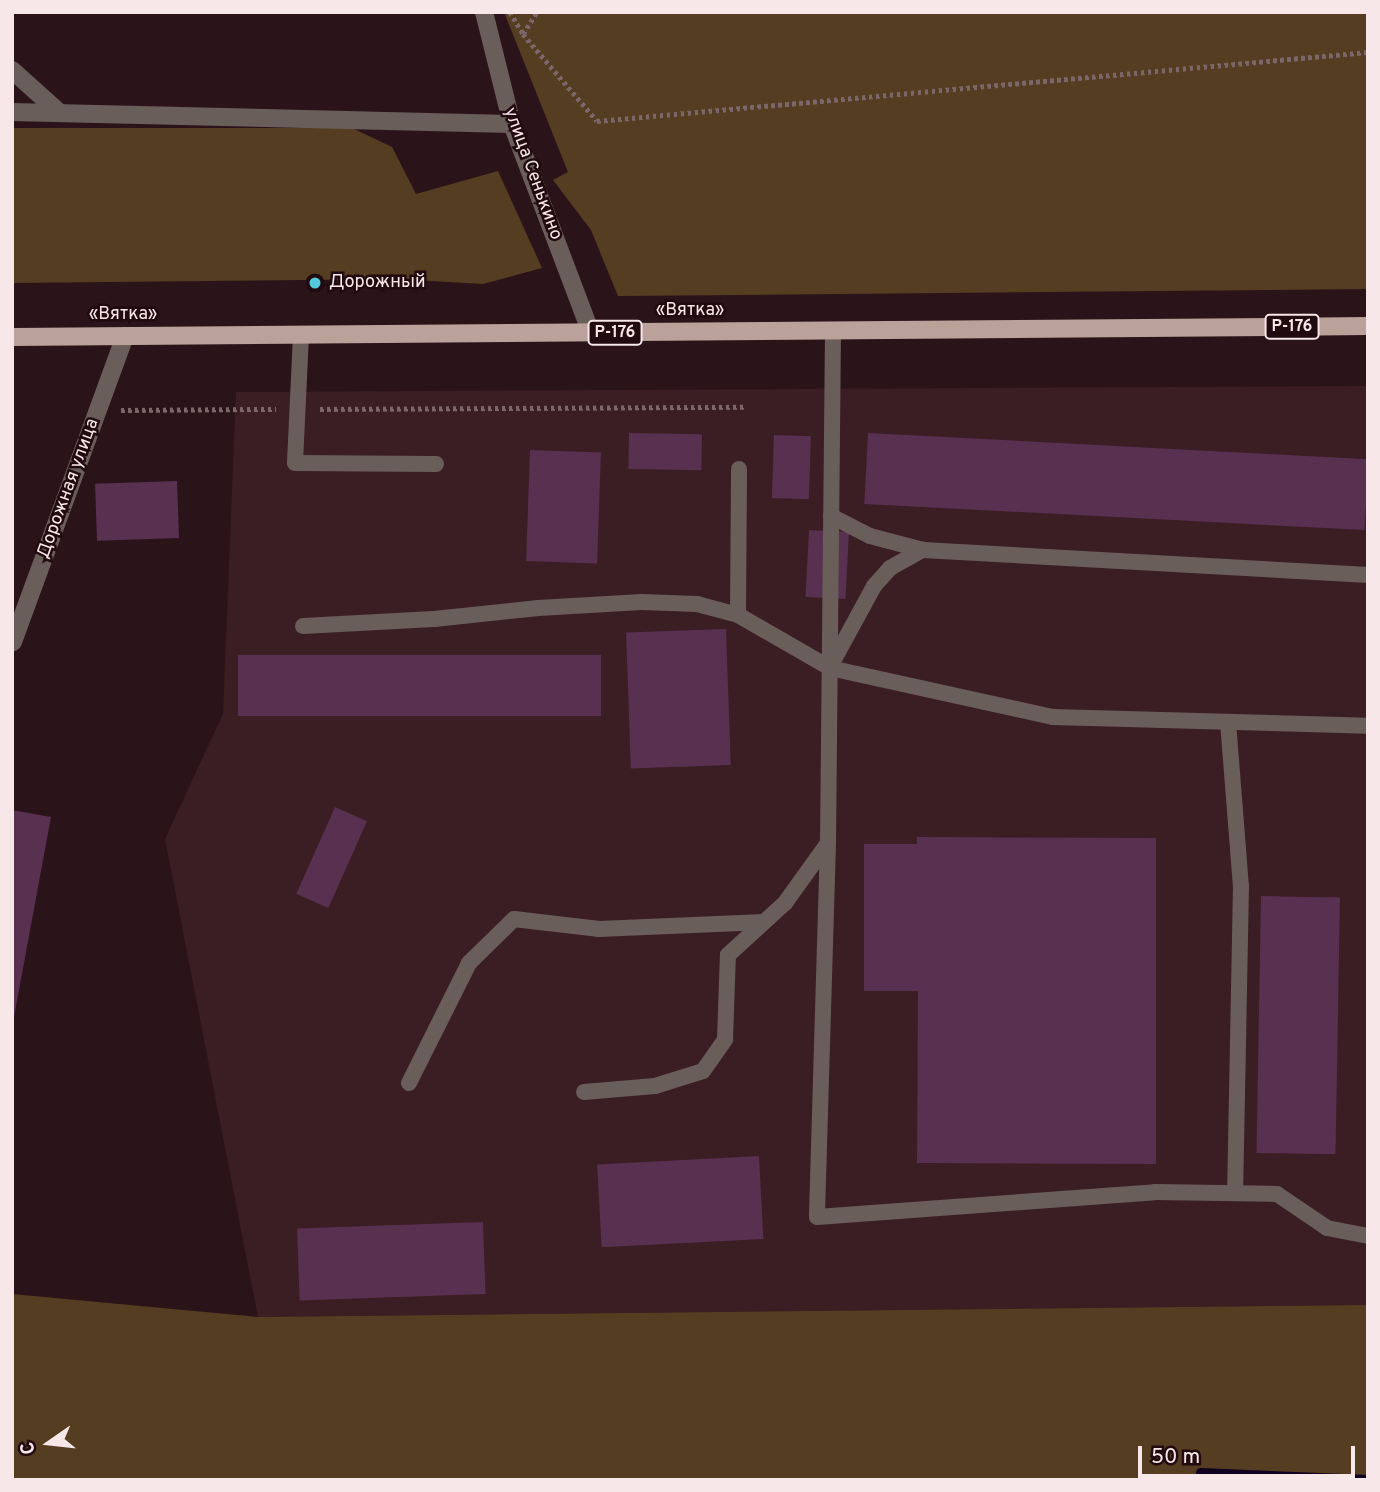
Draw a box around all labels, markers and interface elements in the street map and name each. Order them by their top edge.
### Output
street label: улица Сенькино [498,105,566,243]
place label: Дорожный [329,272,426,294]
marker: Дорожный [307,275,323,291]
street label: «Вятка» [656,300,724,322]
street label: «Вятка» [89,304,157,326]
road number: Р-176 [1264,314,1320,340]
road number: Р-176 [587,320,643,346]
street label: Дорожная улица [34,416,104,562]
north arrow [14,1408,84,1478]
scale bar [1142,1432,1359,1476]
text: С [16,1439,42,1457]
text: 50 m [1151,1444,1200,1471]

